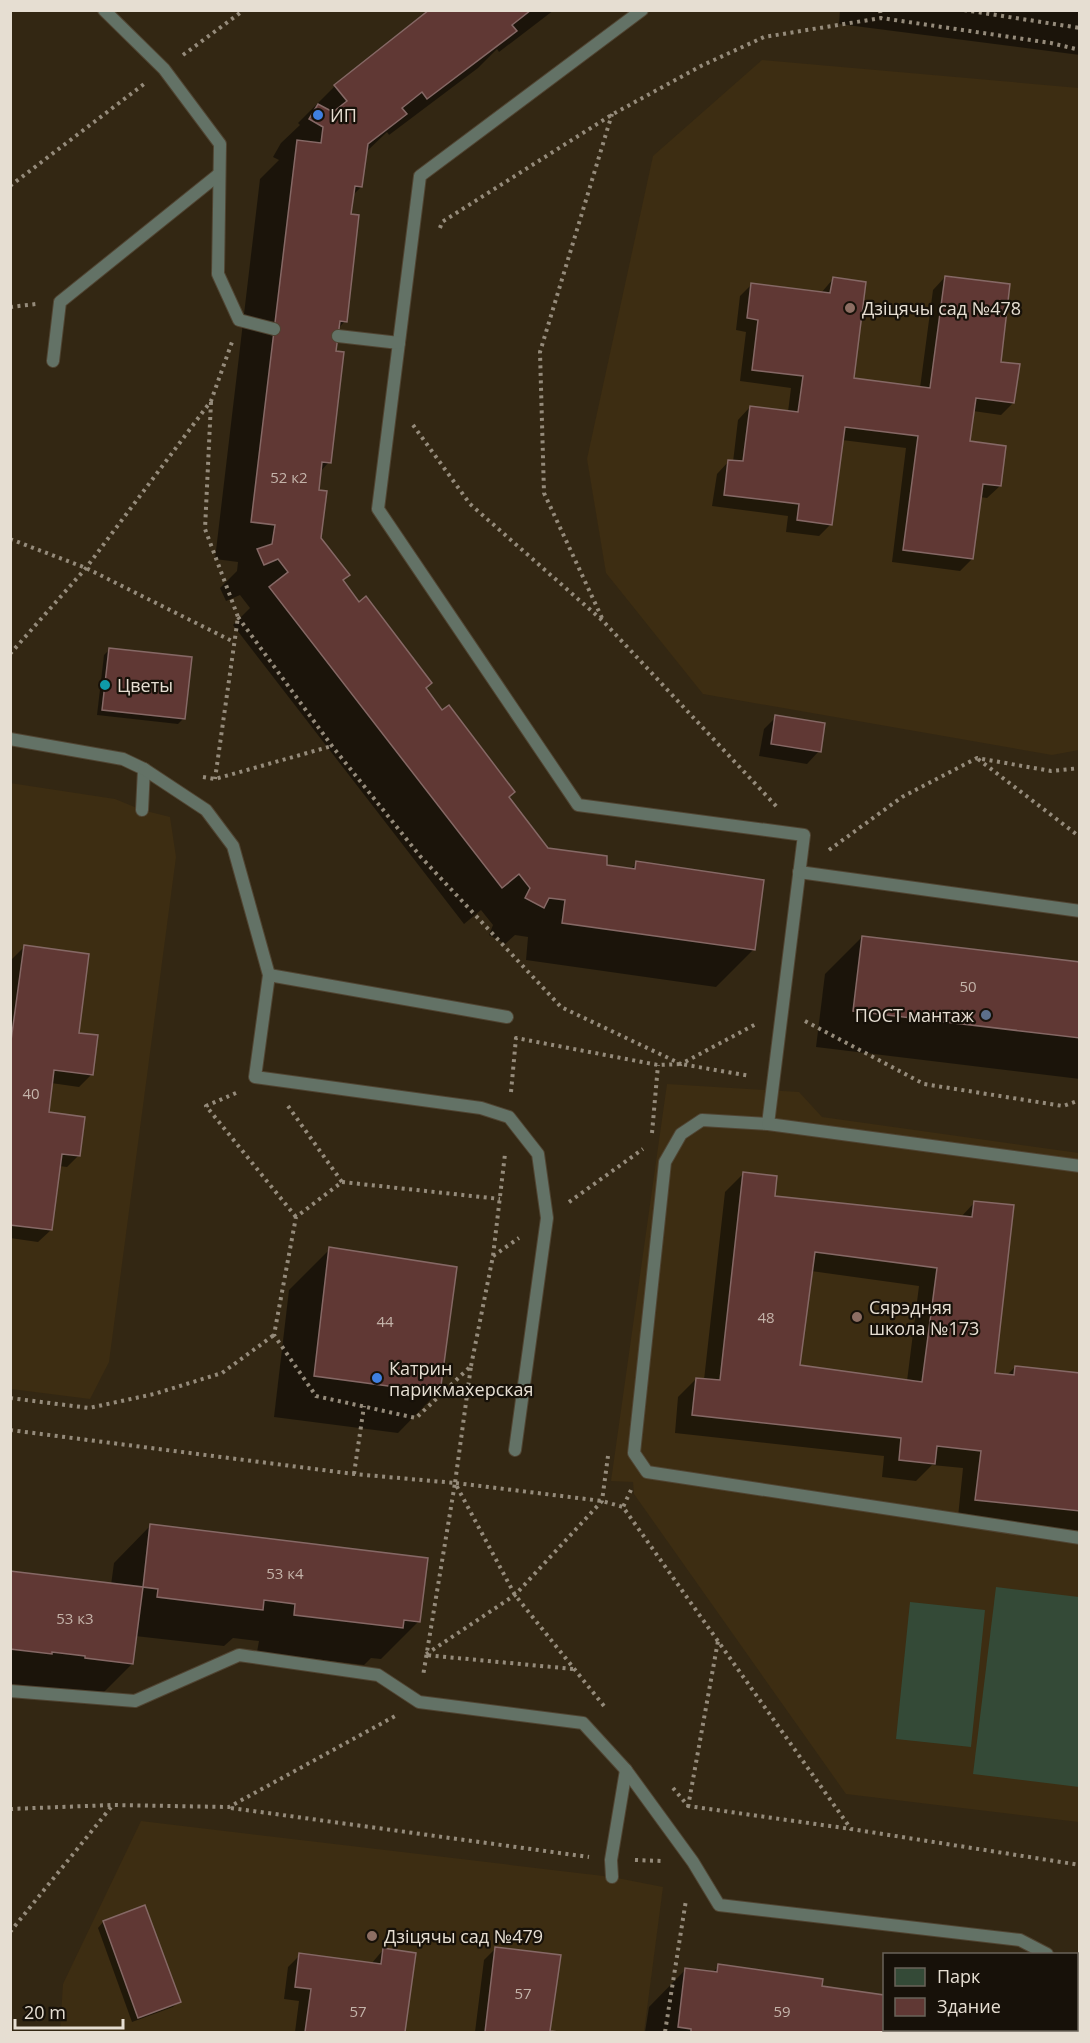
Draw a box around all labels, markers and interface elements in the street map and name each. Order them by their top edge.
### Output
place label: ИП [330,103,357,127]
marker: ИП [311,108,325,122]
place label: Дзіцячы сад №478 [862,296,1021,320]
marker: Дзіцячы сад №478 [843,301,857,315]
house number: 52 к2 [270,467,308,487]
place label: Цветы [117,673,173,697]
marker: Цветы [98,678,112,692]
house number: 50 [959,976,977,996]
place label: ПОСТ мантаж [855,1003,975,1027]
marker: ПОСТ мантаж [979,1008,993,1022]
house number: 40 [22,1083,40,1103]
place label: Сярэдняя школа №173 [869,1295,979,1340]
house number: 48 [757,1307,775,1327]
marker: Сярэдняя школа №173 [850,1310,864,1324]
house number: 44 [376,1311,394,1331]
place label: Катрин парикмахерская [389,1356,534,1401]
marker: Катрин парикмахерская [370,1371,384,1385]
house number: 53 к4 [266,1563,304,1583]
house number: 53 к3 [56,1608,94,1628]
place label: Дзіцячы сад №479 [384,1924,543,1948]
marker: Дзіцячы сад №479 [365,1929,379,1943]
legend [883,1953,1078,2031]
text: Парк [937,1964,981,1988]
house number: 57 [514,1983,532,2003]
scale bar [15,1992,123,2030]
text: Здание [937,1994,1001,2018]
text: 20 m [24,2000,66,2024]
house number: 57 [349,2001,367,2021]
house number: 59 [773,2001,791,2021]

